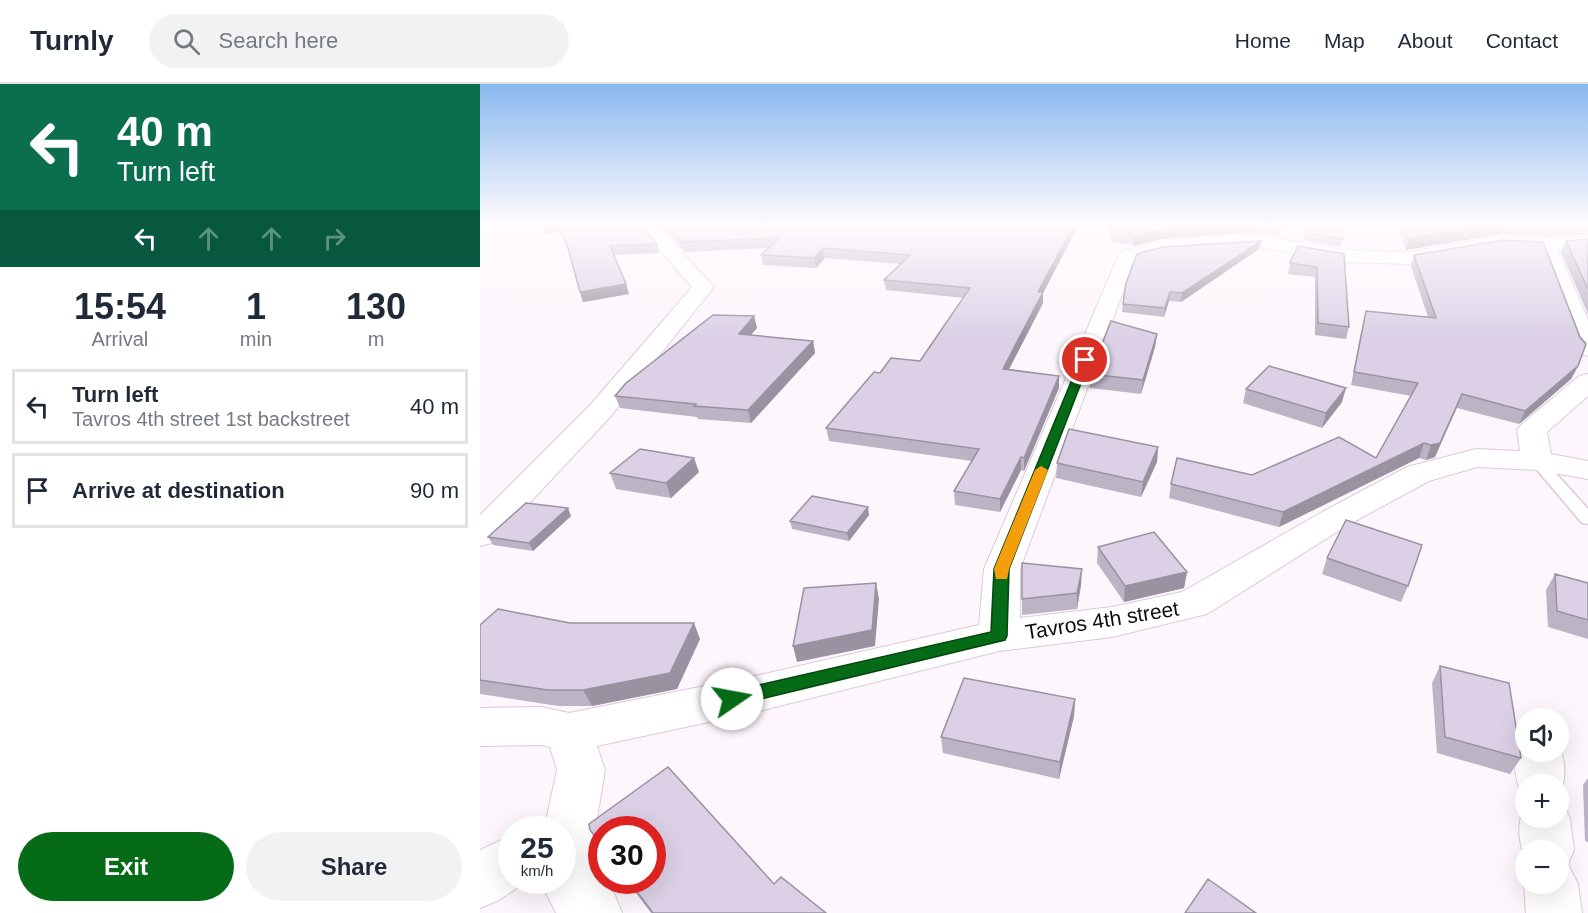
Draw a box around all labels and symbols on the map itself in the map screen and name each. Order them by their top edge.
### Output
pin [1059,334,1110,385]
street label: Tavros 4th street [1024,596,1181,644]
position arrow [700,667,764,731]
speed limit sign: 30 [588,816,666,894]

